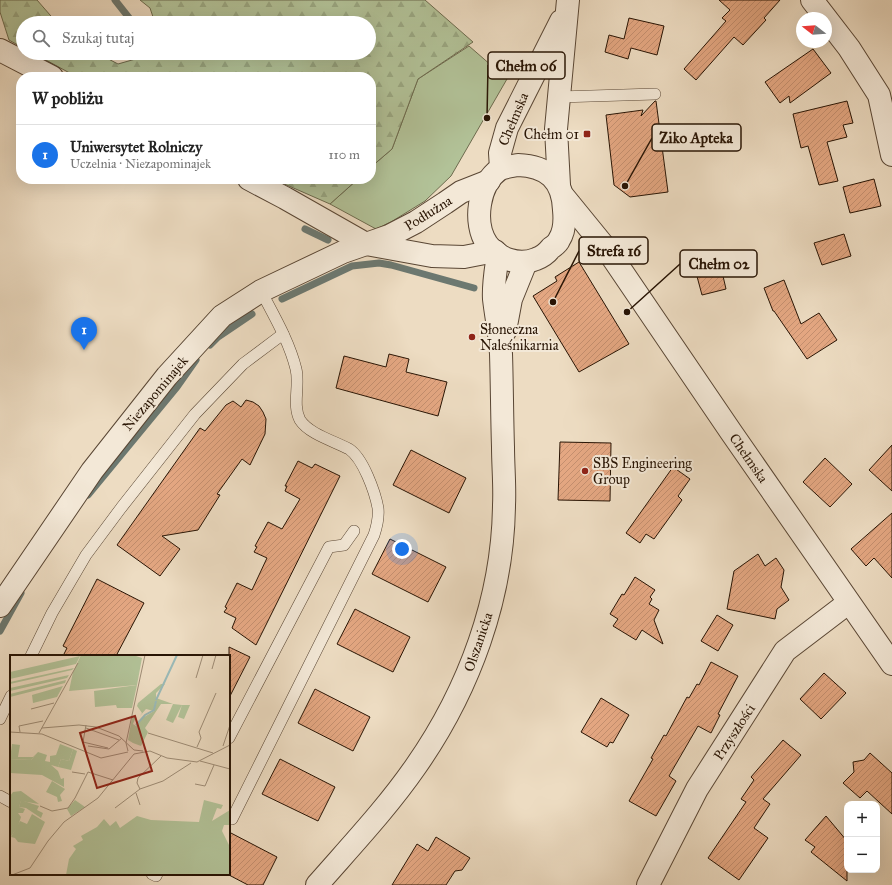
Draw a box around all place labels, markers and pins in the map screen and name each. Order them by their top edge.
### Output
callout: Chełm 06 [488,52,565,79]
callout: Ziko Apteka [652,124,741,151]
place label: Chełm 01 [524,126,579,143]
marker: Chełm 01 [582,129,592,139]
callout: Strefa 16 [579,237,648,264]
callout: Chełm 02 [680,250,757,277]
pin: 1 [71,317,97,350]
place label: Słoneczna Naleśnikarnia [480,321,559,354]
marker: Słoneczna Naleśnikarnia [467,332,477,342]
place label: SBS Engineering Group [593,455,692,488]
marker: SBS Engineering Group [580,466,590,476]

